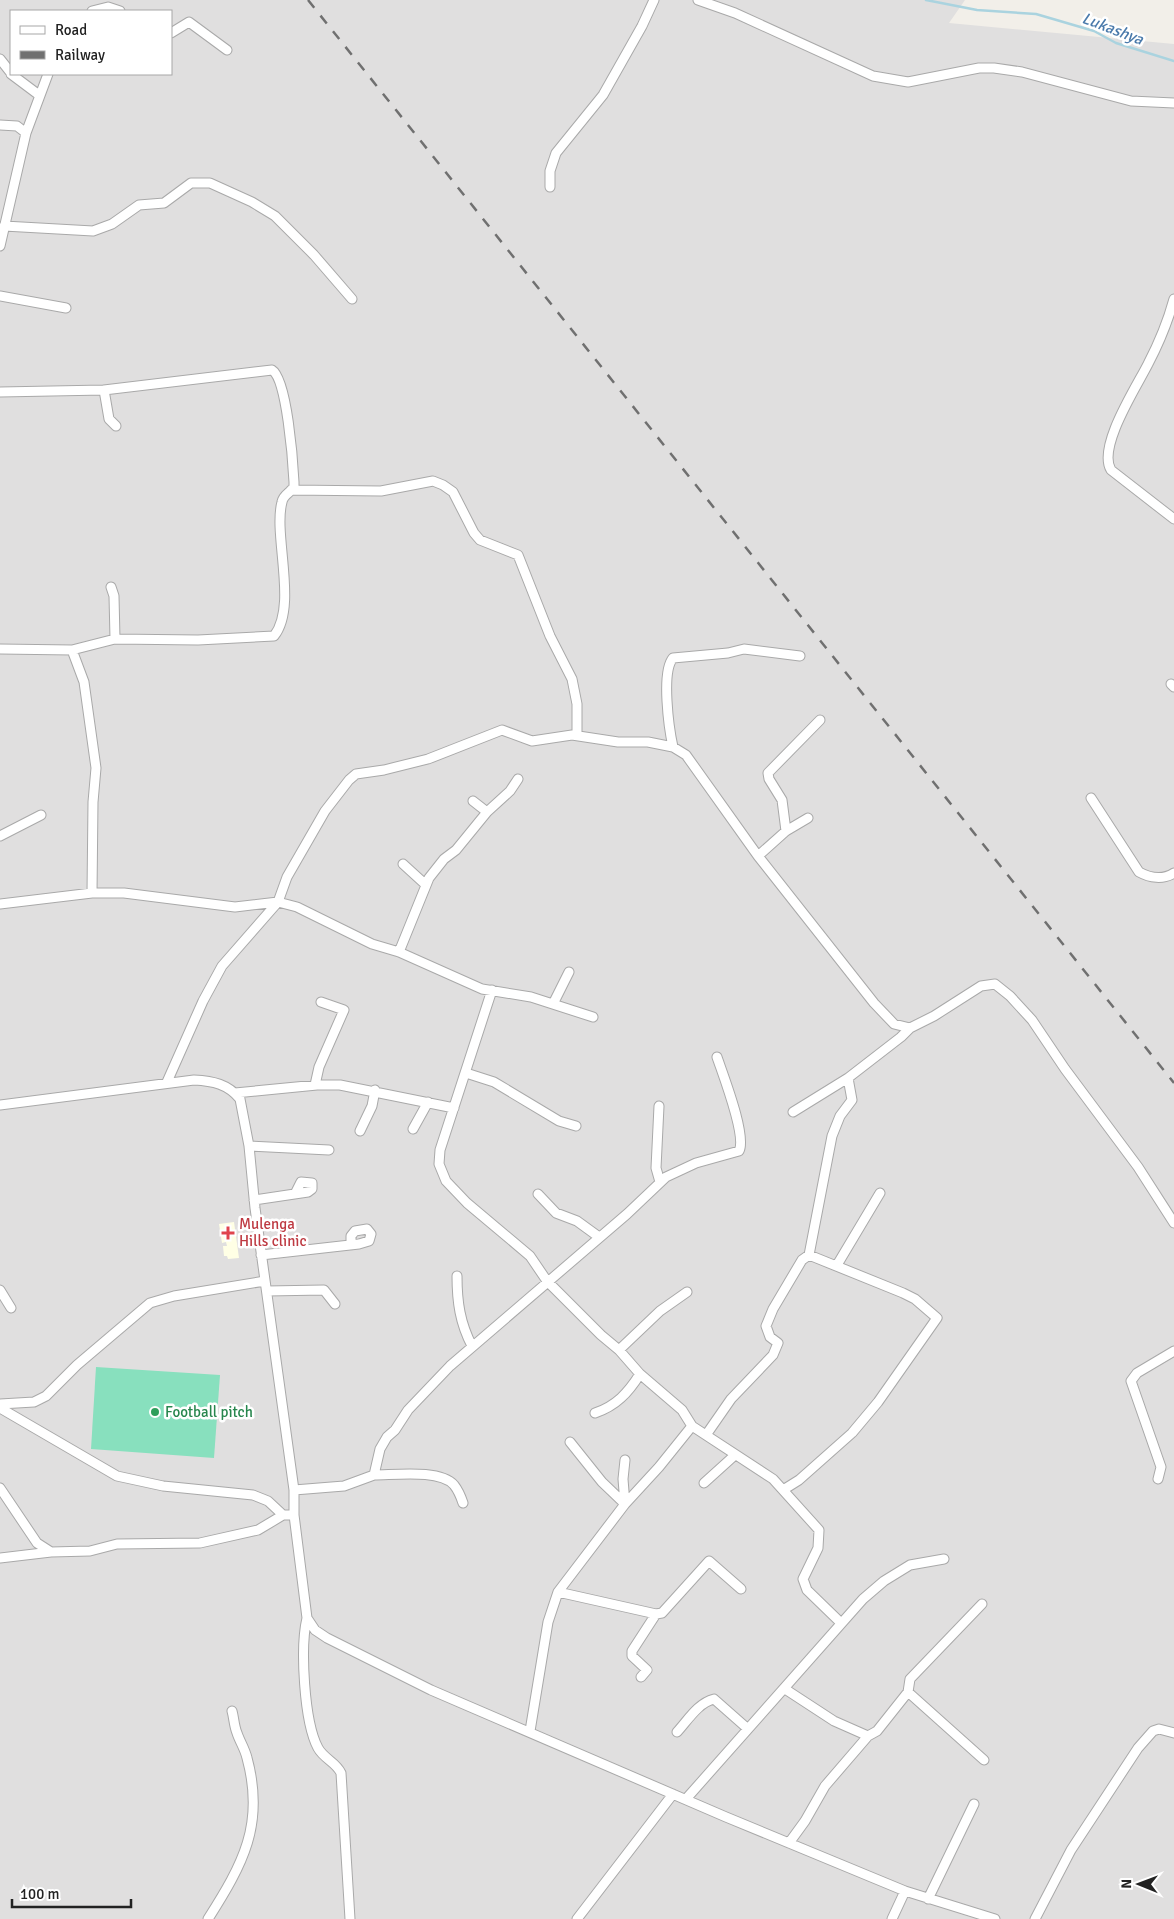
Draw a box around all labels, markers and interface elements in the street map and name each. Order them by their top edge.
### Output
water label: Lukashya [1079,8,1147,50]
legend [10,10,172,75]
text: Road [55,21,87,39]
text: Railway [55,46,105,64]
place label: Mulenga Hills clinic [239,1215,306,1250]
marker: Mulenga Hills clinic [221,1226,235,1240]
place label: Football pitch [165,1403,253,1421]
marker: Football pitch [149,1406,161,1418]
north arrow [1114,1859,1164,1909]
scale bar [12,1876,131,1908]
text: N [1118,1879,1135,1889]
text: 100 m [20,1885,60,1903]

